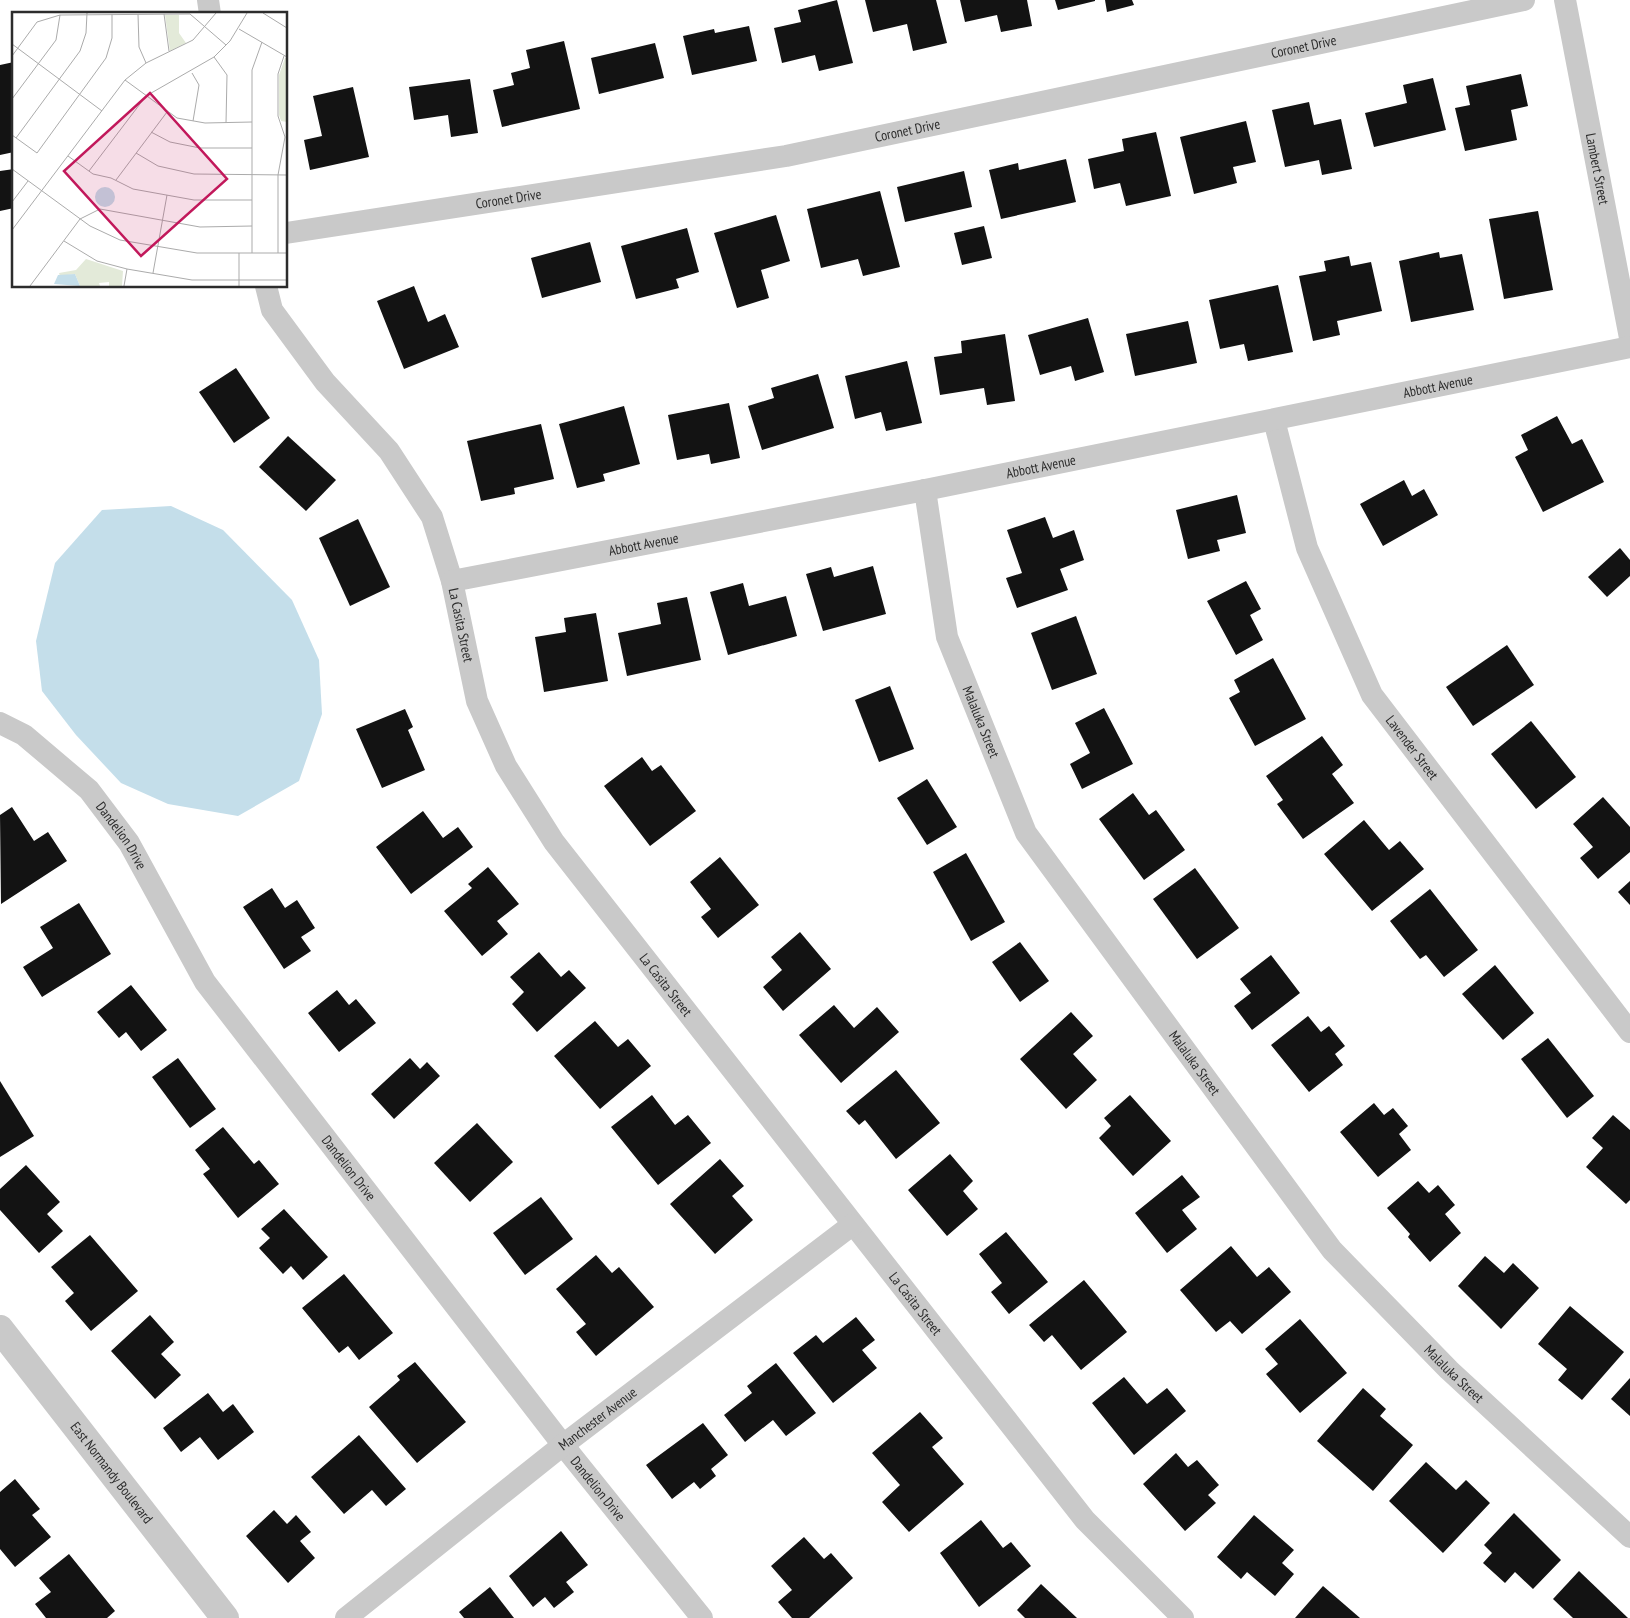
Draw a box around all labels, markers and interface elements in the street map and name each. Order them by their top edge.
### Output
inset map [12,12,288,288]
street label: Coronet Drive [1269,31,1338,62]
street label: Coronet Drive [873,115,942,146]
street label: Lambert Street [1582,132,1613,206]
street label: Coronet Drive [474,185,543,213]
street label: Abbott Avenue [1401,370,1474,402]
street label: Abbott Avenue [1005,451,1078,482]
street label: Abbott Avenue [607,529,680,560]
street label: La Casita Street [445,586,478,664]
street label: Malaluka Street [959,683,1004,760]
street label: Lavender Street [1382,712,1443,783]
street label: Dandelion Drive [92,798,151,873]
street label: La Casita Street [635,950,696,1020]
street label: Malaluka Street [1165,1027,1224,1099]
street label: Dandelion Drive [318,1132,380,1205]
street label: La Casita Street [885,1268,946,1339]
street label: Malaluka Street [1420,1341,1488,1407]
street label: Manchester Avenue [555,1383,641,1454]
street label: East Normandy Boulevard [67,1418,157,1527]
street label: Dandelion Drive [567,1453,630,1525]

